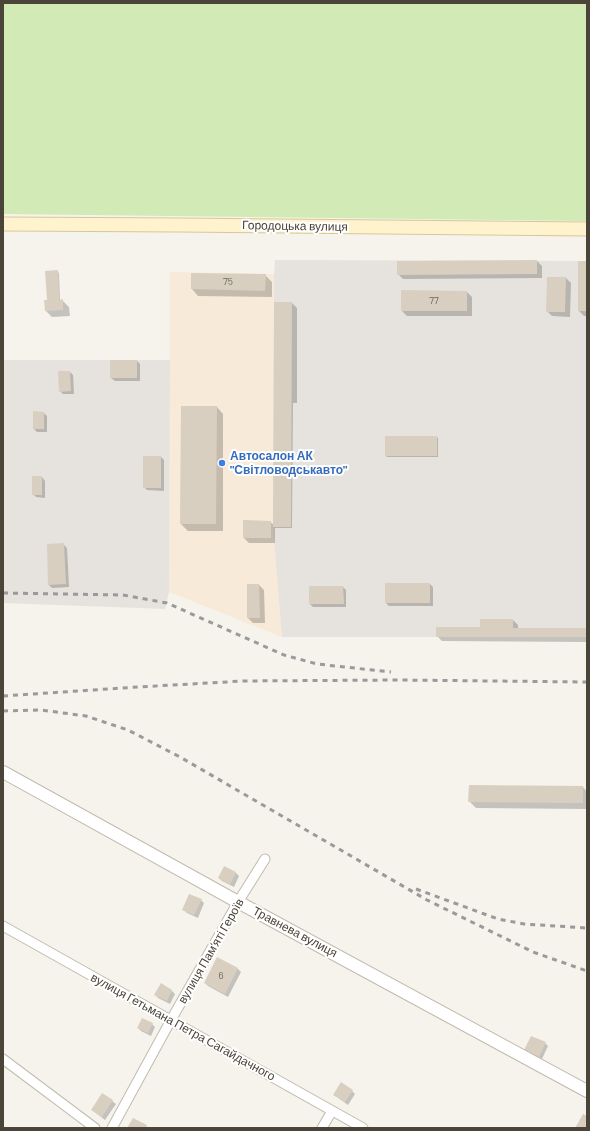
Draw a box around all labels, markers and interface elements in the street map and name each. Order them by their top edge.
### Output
street label: Городоцька вулиця [242,218,348,234]
house number: 75 [223,276,233,288]
house number: 77 [429,295,439,307]
place label: Автосалон АК "Світловодськавто" [230,449,347,477]
marker: Автосалон АК "Світловодськавто" [217,458,227,468]
street label: вулиця Памʼяті Героїв [175,896,247,1006]
street label: Травнева вулиця [250,904,340,960]
street label: вулиця Гетьмана Петра Сагайдачного [88,970,278,1084]
house number: 6 [218,970,224,982]

